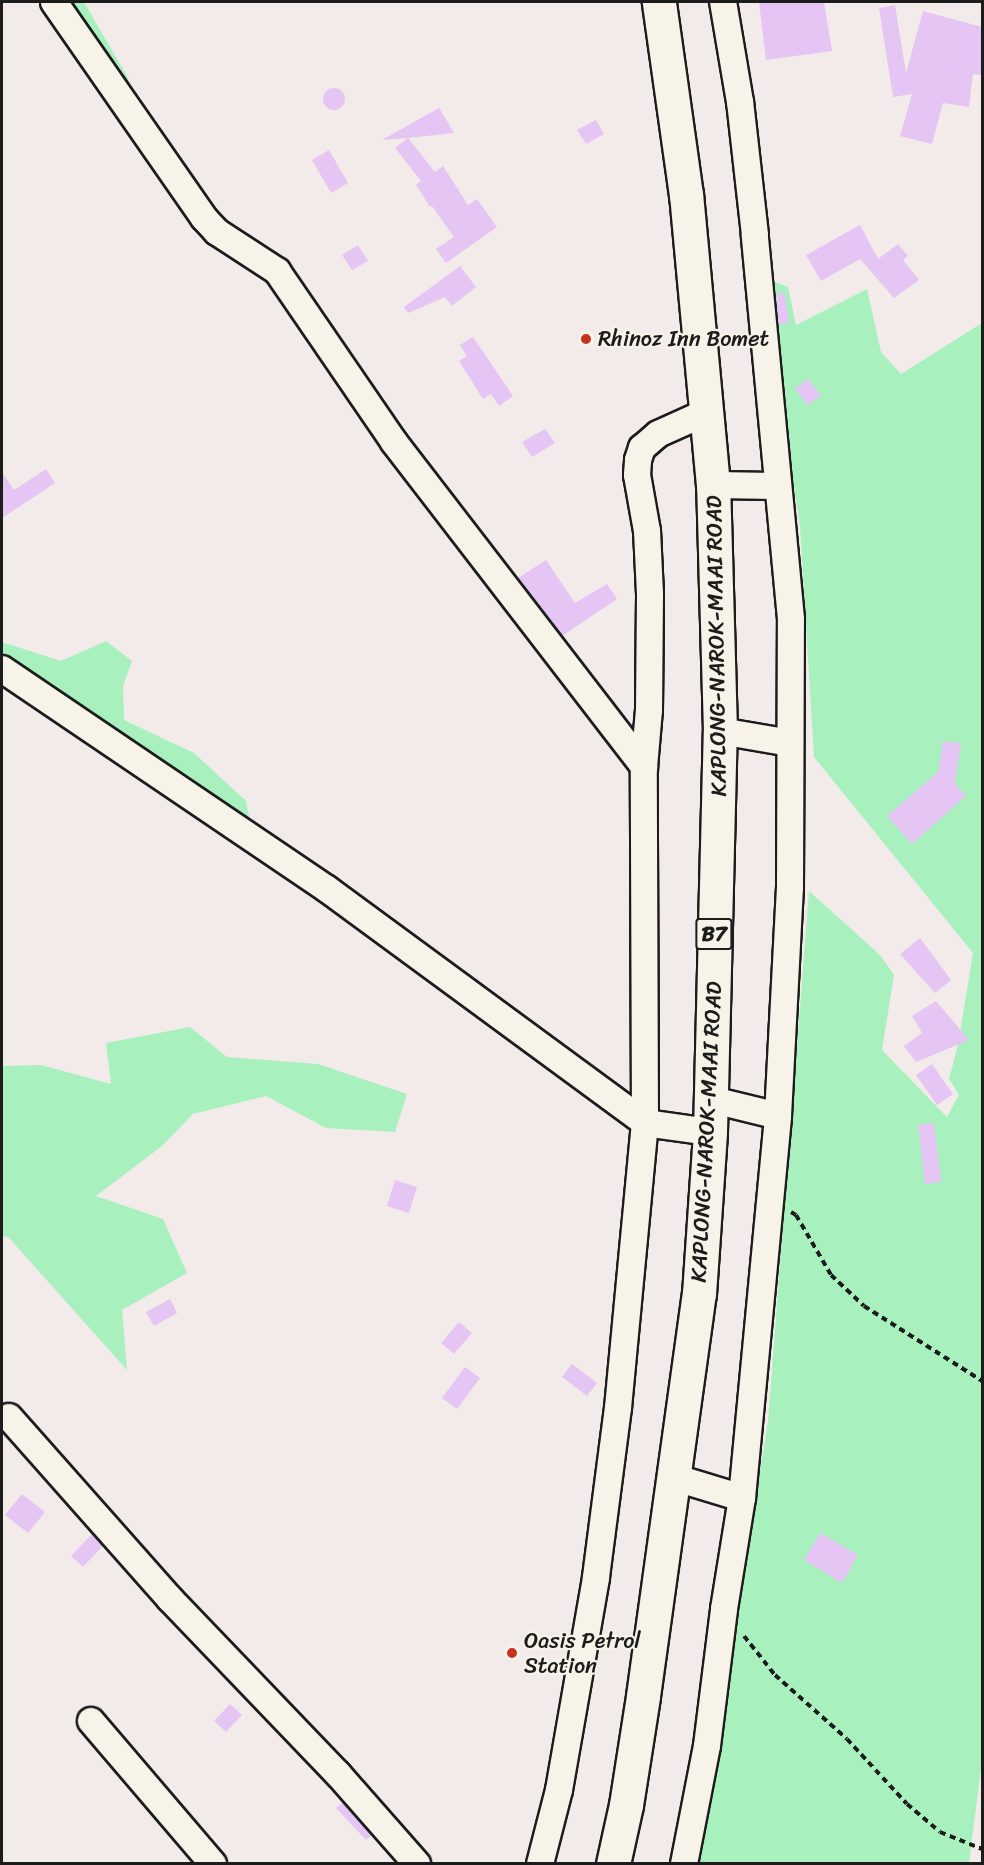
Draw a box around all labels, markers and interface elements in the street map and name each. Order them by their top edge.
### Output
place label: Rhinoz Inn Bomet [598,326,769,352]
marker: Rhinoz Inn Bomet [579,332,593,346]
street label: KAPLONG-NAROK-MAAI ROAD [700,495,732,797]
road number: B7 [694,916,734,952]
street label: KAPLONG-NAROK-MAAI ROAD [685,981,727,1283]
place label: Oasis Petrol Station [524,1627,642,1678]
marker: Oasis Petrol Station [505,1646,519,1660]

